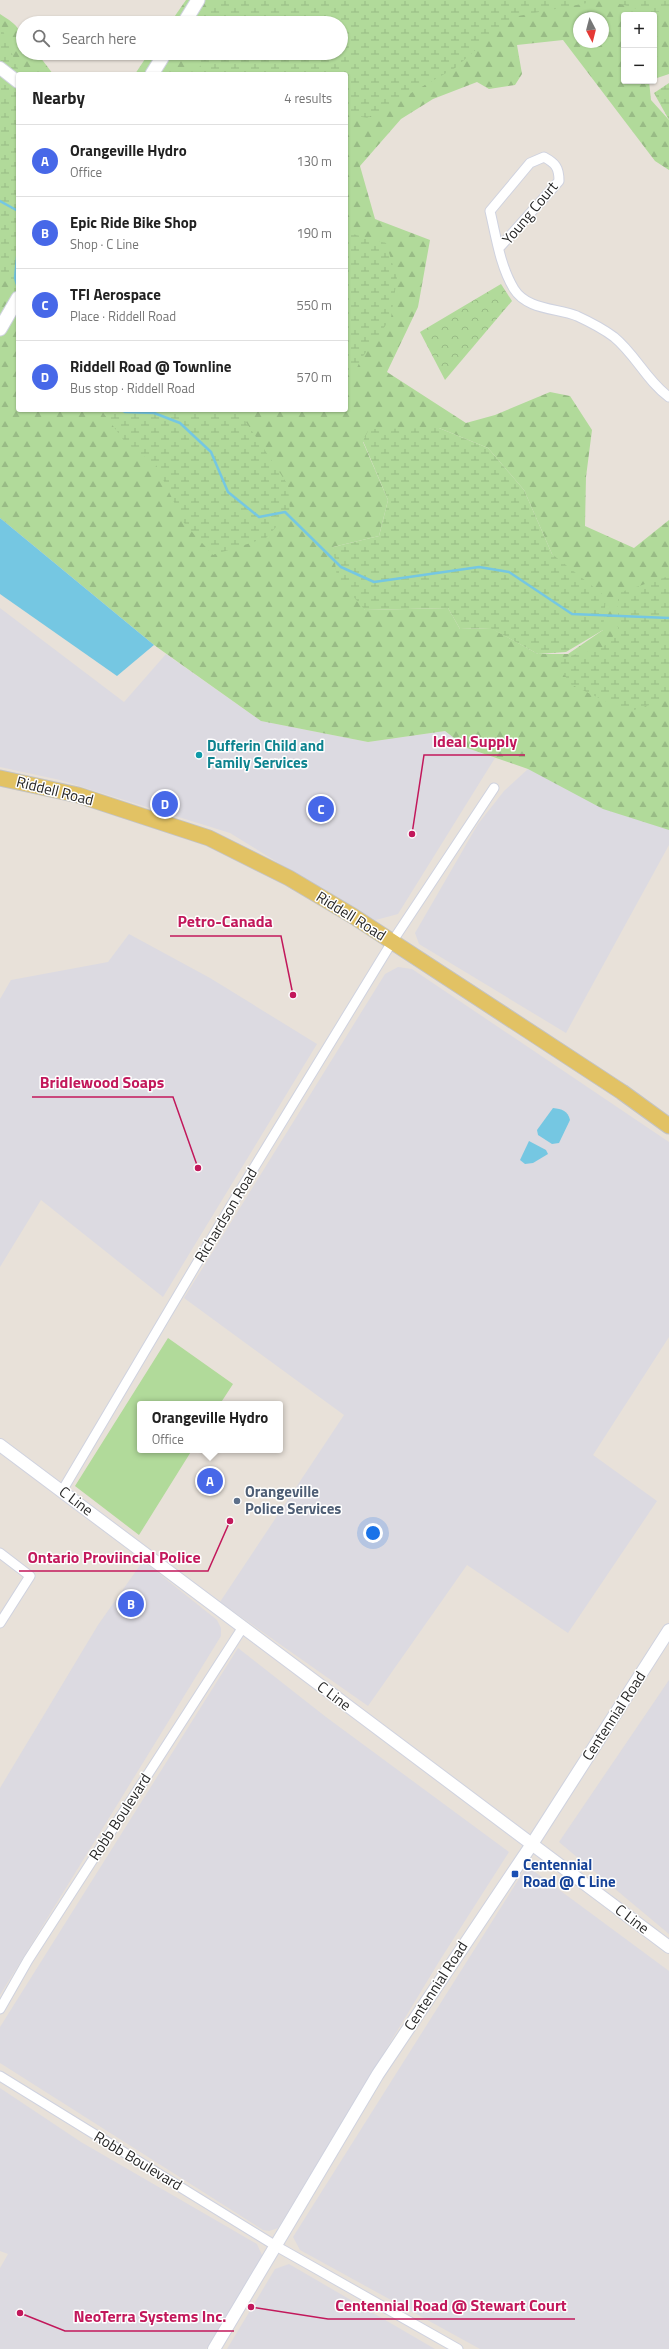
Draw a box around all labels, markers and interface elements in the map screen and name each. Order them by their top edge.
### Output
north arrow [573,12,609,48]
map controls [621,12,657,84]
button: + [621,12,657,48]
search box [16,16,348,60]
icon: search [30,27,52,49]
text: Search here [62,27,136,50]
button: − [621,48,657,84]
text: Nearby [32,85,85,111]
text: 4 results [284,88,332,108]
text: Orangeville Hydro [70,139,187,162]
text: A [41,151,49,171]
text: 130 m [296,151,332,171]
text: Office [70,162,102,182]
street label: Young Court [496,175,563,249]
text: Epic Ride Bike Shop [70,211,197,234]
text: B [41,223,49,243]
text: 190 m [296,223,332,243]
text: Shop · C Line [70,234,139,254]
text: TFI Aerospace [70,283,161,306]
text: C [41,295,49,315]
text: 550 m [296,295,332,315]
text: Place · Riddell Road [70,306,176,326]
text: Riddell Road @ Townline [70,355,232,378]
text: D [41,367,49,387]
text: 570 m [296,367,332,387]
text: Bus stop · Riddell Road [70,378,195,398]
callout: Ideal Supply [424,727,525,755]
text: Ideal Supply [433,729,517,753]
place label: Dufferin Child and Family Services [207,734,324,774]
marker: Dufferin Child and Family Services [194,750,204,760]
street label: Riddell Road [14,770,96,811]
pin: D [152,789,178,819]
pin: C [308,794,334,824]
street label: Riddell Road [312,885,391,946]
callout: Petro-Canada [170,908,281,936]
text: Petro-Canada [177,909,273,933]
callout: Bridlewood Soaps [32,1069,173,1097]
text: Bridlewood Soaps [40,1070,164,1094]
street label: Richardson Road [188,1163,263,1266]
popup [137,1401,283,1453]
text: Orangeville Hydro [152,1406,268,1429]
text: Office [152,1429,184,1449]
pin: A [197,1466,223,1496]
street label: C Line [54,1480,98,1521]
place label: Orangeville Police Services [245,1480,341,1520]
marker: Orangeville Police Services [232,1496,242,1506]
your location [363,1523,383,1543]
callout: Ontario Proviincial Police [19,1543,208,1571]
text: Ontario Proviincial Police [27,1545,201,1569]
pin: B [118,1589,144,1619]
street label: Centennial Road [576,1666,651,1765]
street label: C Line [312,1675,356,1716]
street label: Robb Boulevard [83,1769,156,1865]
place label: Centennial Road @ C Line [523,1853,616,1893]
marker: Centennial Road @ C Line [510,1869,520,1879]
street label: C Line [610,1898,654,1939]
street label: Centennial Road [398,1936,473,2035]
street label: Robb Boulevard [90,2125,187,2196]
callout: Centennial Road @ Stewart Court [328,2291,575,2319]
text: Centennial Road @ Stewart Court [335,2293,567,2317]
callout: NeoTerra Systems Inc. [65,2303,234,2331]
text: NeoTerra Systems Inc. [74,2304,226,2328]

